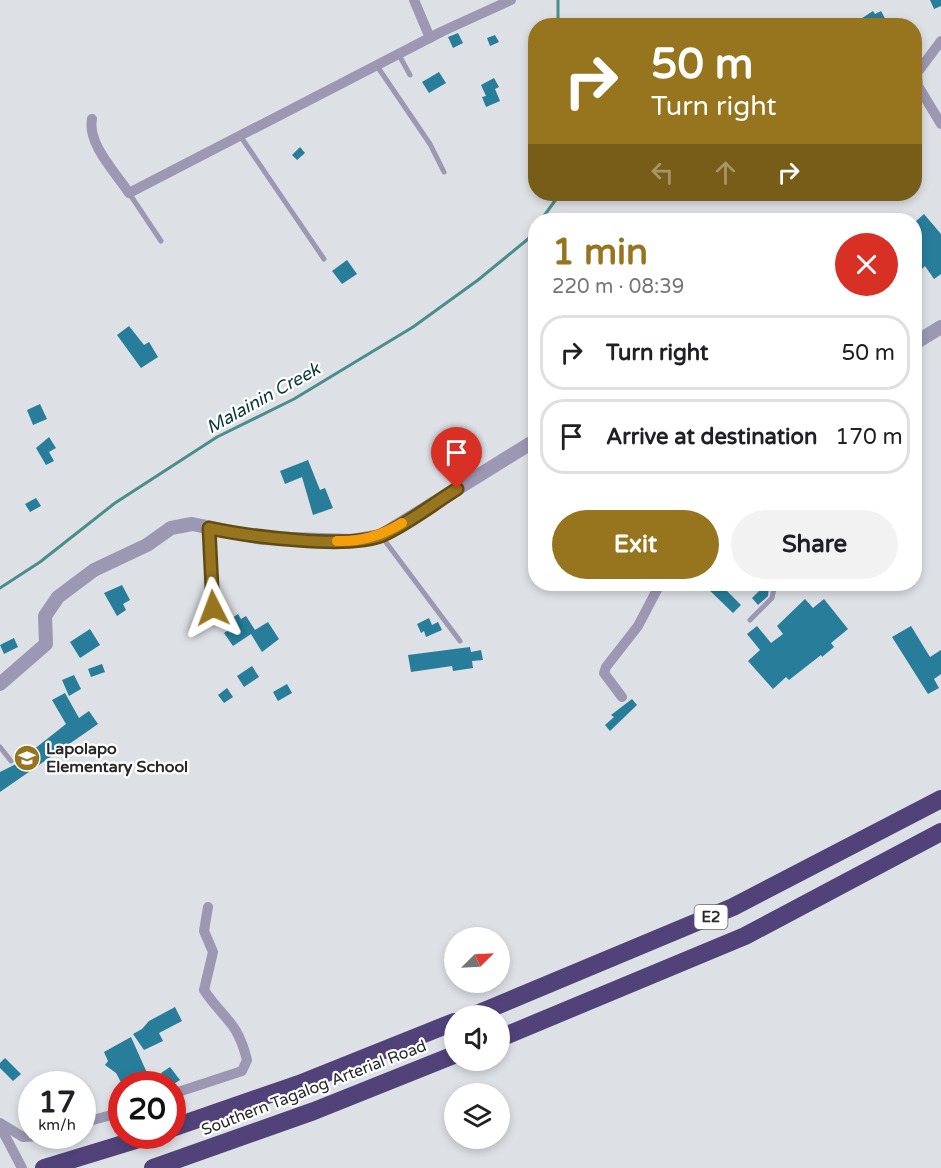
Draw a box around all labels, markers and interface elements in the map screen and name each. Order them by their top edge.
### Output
text: 50 m [651,39,753,90]
icon: right [552,42,630,120]
text: Turn right [651,90,777,123]
icon: left [646,156,679,189]
icon: ahead [709,156,742,189]
icon: right [772,156,805,189]
text: 1 min [552,231,648,274]
button: close [835,233,898,296]
text: 220 m · 08:39 [552,275,684,299]
icon: right [555,336,588,369]
text: Turn right [606,340,708,366]
text: 50 m [841,340,895,366]
water label: Malainin Creek [202,357,325,438]
icon: arrive [555,420,588,453]
text: Arrive at destination [606,424,817,450]
text: 170 m [835,424,903,450]
pin [431,427,482,489]
icon: arrive [440,436,473,469]
button: Exit [552,510,719,579]
button: Share [731,510,898,579]
position arrow [181,576,245,640]
place label: Lapolapo Elementary School [46,739,188,777]
school or university icon: Lapolapo Elementary School [12,743,42,773]
road number: E2 [694,905,728,929]
north arrow [444,927,510,993]
map controls [444,927,510,1149]
button: sound [444,1005,510,1071]
street label: Southern Tagalog Arterial Road [199,1036,429,1140]
speed limit sign: 20 [108,1071,186,1149]
button: layers [444,1083,510,1149]
text: 17 [38,1084,76,1121]
text: km/h [38,1116,76,1134]

